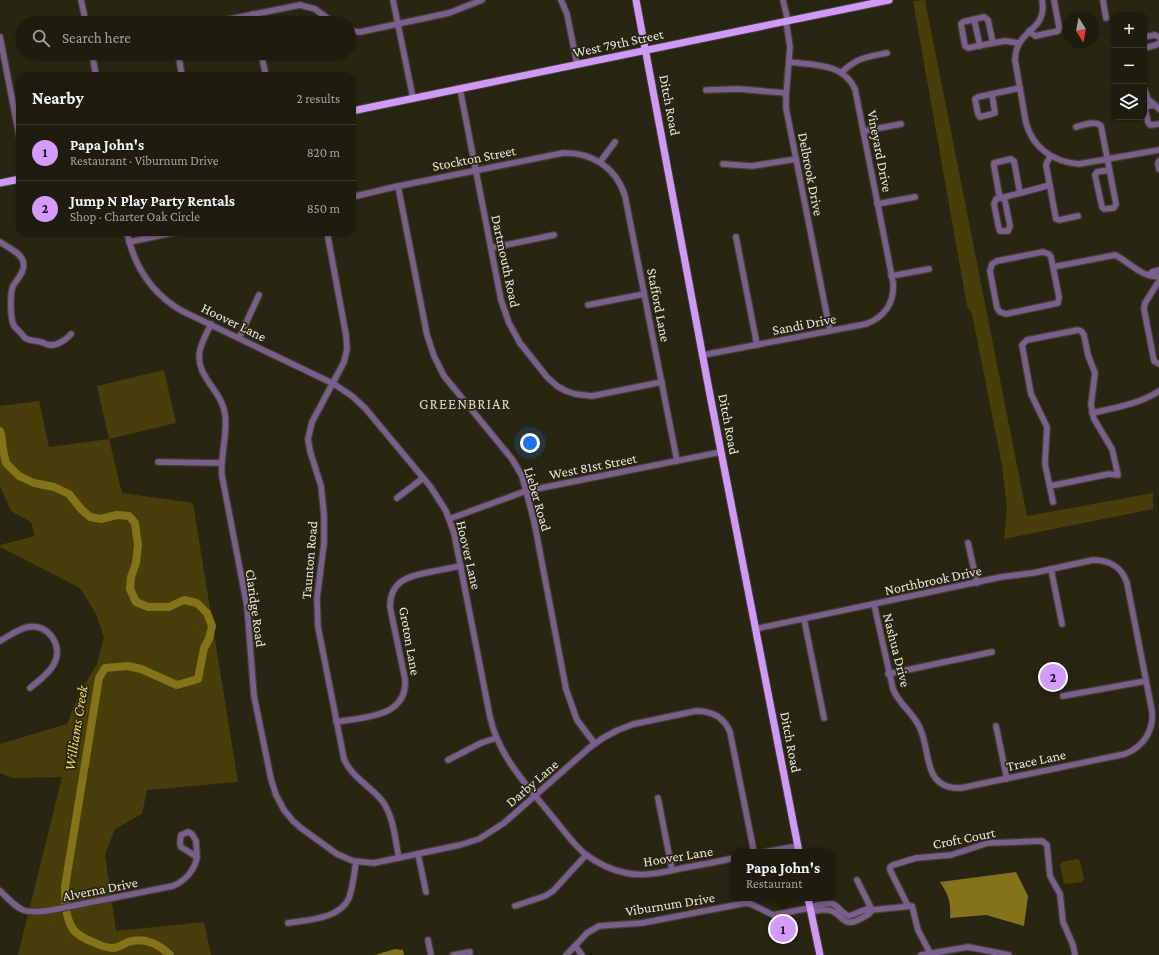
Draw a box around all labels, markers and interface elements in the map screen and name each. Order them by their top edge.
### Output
north arrow [1063,12,1099,48]
map controls [1111,12,1147,120]
button: + [1111,12,1147,48]
search box [16,16,356,60]
street label: West 79th Street [571,26,665,60]
icon: search [30,27,52,49]
text: Search here [62,30,131,46]
button: − [1111,48,1147,84]
street label: Ditch Road [656,73,684,137]
button: layers [1111,84,1147,120]
text: Nearby [32,89,84,108]
text: 2 results [297,91,340,106]
street label: Vineyard Drive [864,109,896,193]
street label: Delbrook Drive [795,131,827,217]
text: Papa John's [70,137,144,153]
street label: Stockton Street [431,142,518,174]
text: 1 [43,145,47,160]
text: 820 m [307,145,340,160]
text: Restaurant · Viburnum Drive [70,153,219,168]
text: Jump N Play Party Rentals [70,193,235,209]
text: 2 [42,201,48,216]
text: 850 m [307,201,340,216]
text: Shop · Charter Oak Circle [70,209,200,224]
street label: Dartmouth Road [488,213,524,309]
street label: Stafford Lane [644,267,674,343]
street label: Hoover Lane [199,299,269,345]
street label: Sandi Drive [771,310,837,338]
street label: Ditch Road [715,392,743,456]
district label: GREENBRIAR [419,396,511,412]
your location [520,433,540,453]
street label: West 81st Street [548,450,639,482]
street label: Lieber Road [521,465,555,534]
street label: Hoover Lane [453,519,485,591]
street label: Taunton Road [298,520,320,600]
street label: Northbrook Drive [883,562,983,598]
street label: Claridge Road [243,568,269,648]
street label: Groton Lane [396,606,424,676]
street label: Nashua Drive [880,611,914,689]
pin: 2 [1040,662,1066,692]
water label: Williams Creek [61,683,91,772]
street label: Ditch Road [777,710,805,774]
street label: Trace Lane [1005,746,1067,774]
street label: Darby Lane [503,756,561,810]
street label: Croft Court [931,824,997,852]
street label: Hoover Lane [642,843,714,869]
popup [731,849,835,901]
text: Papa John's [746,860,820,876]
street label: Alverna Drive [61,874,139,904]
text: Restaurant [746,876,803,891]
street label: Viburnum Drive [624,889,716,919]
pin: 1 [770,914,796,944]

